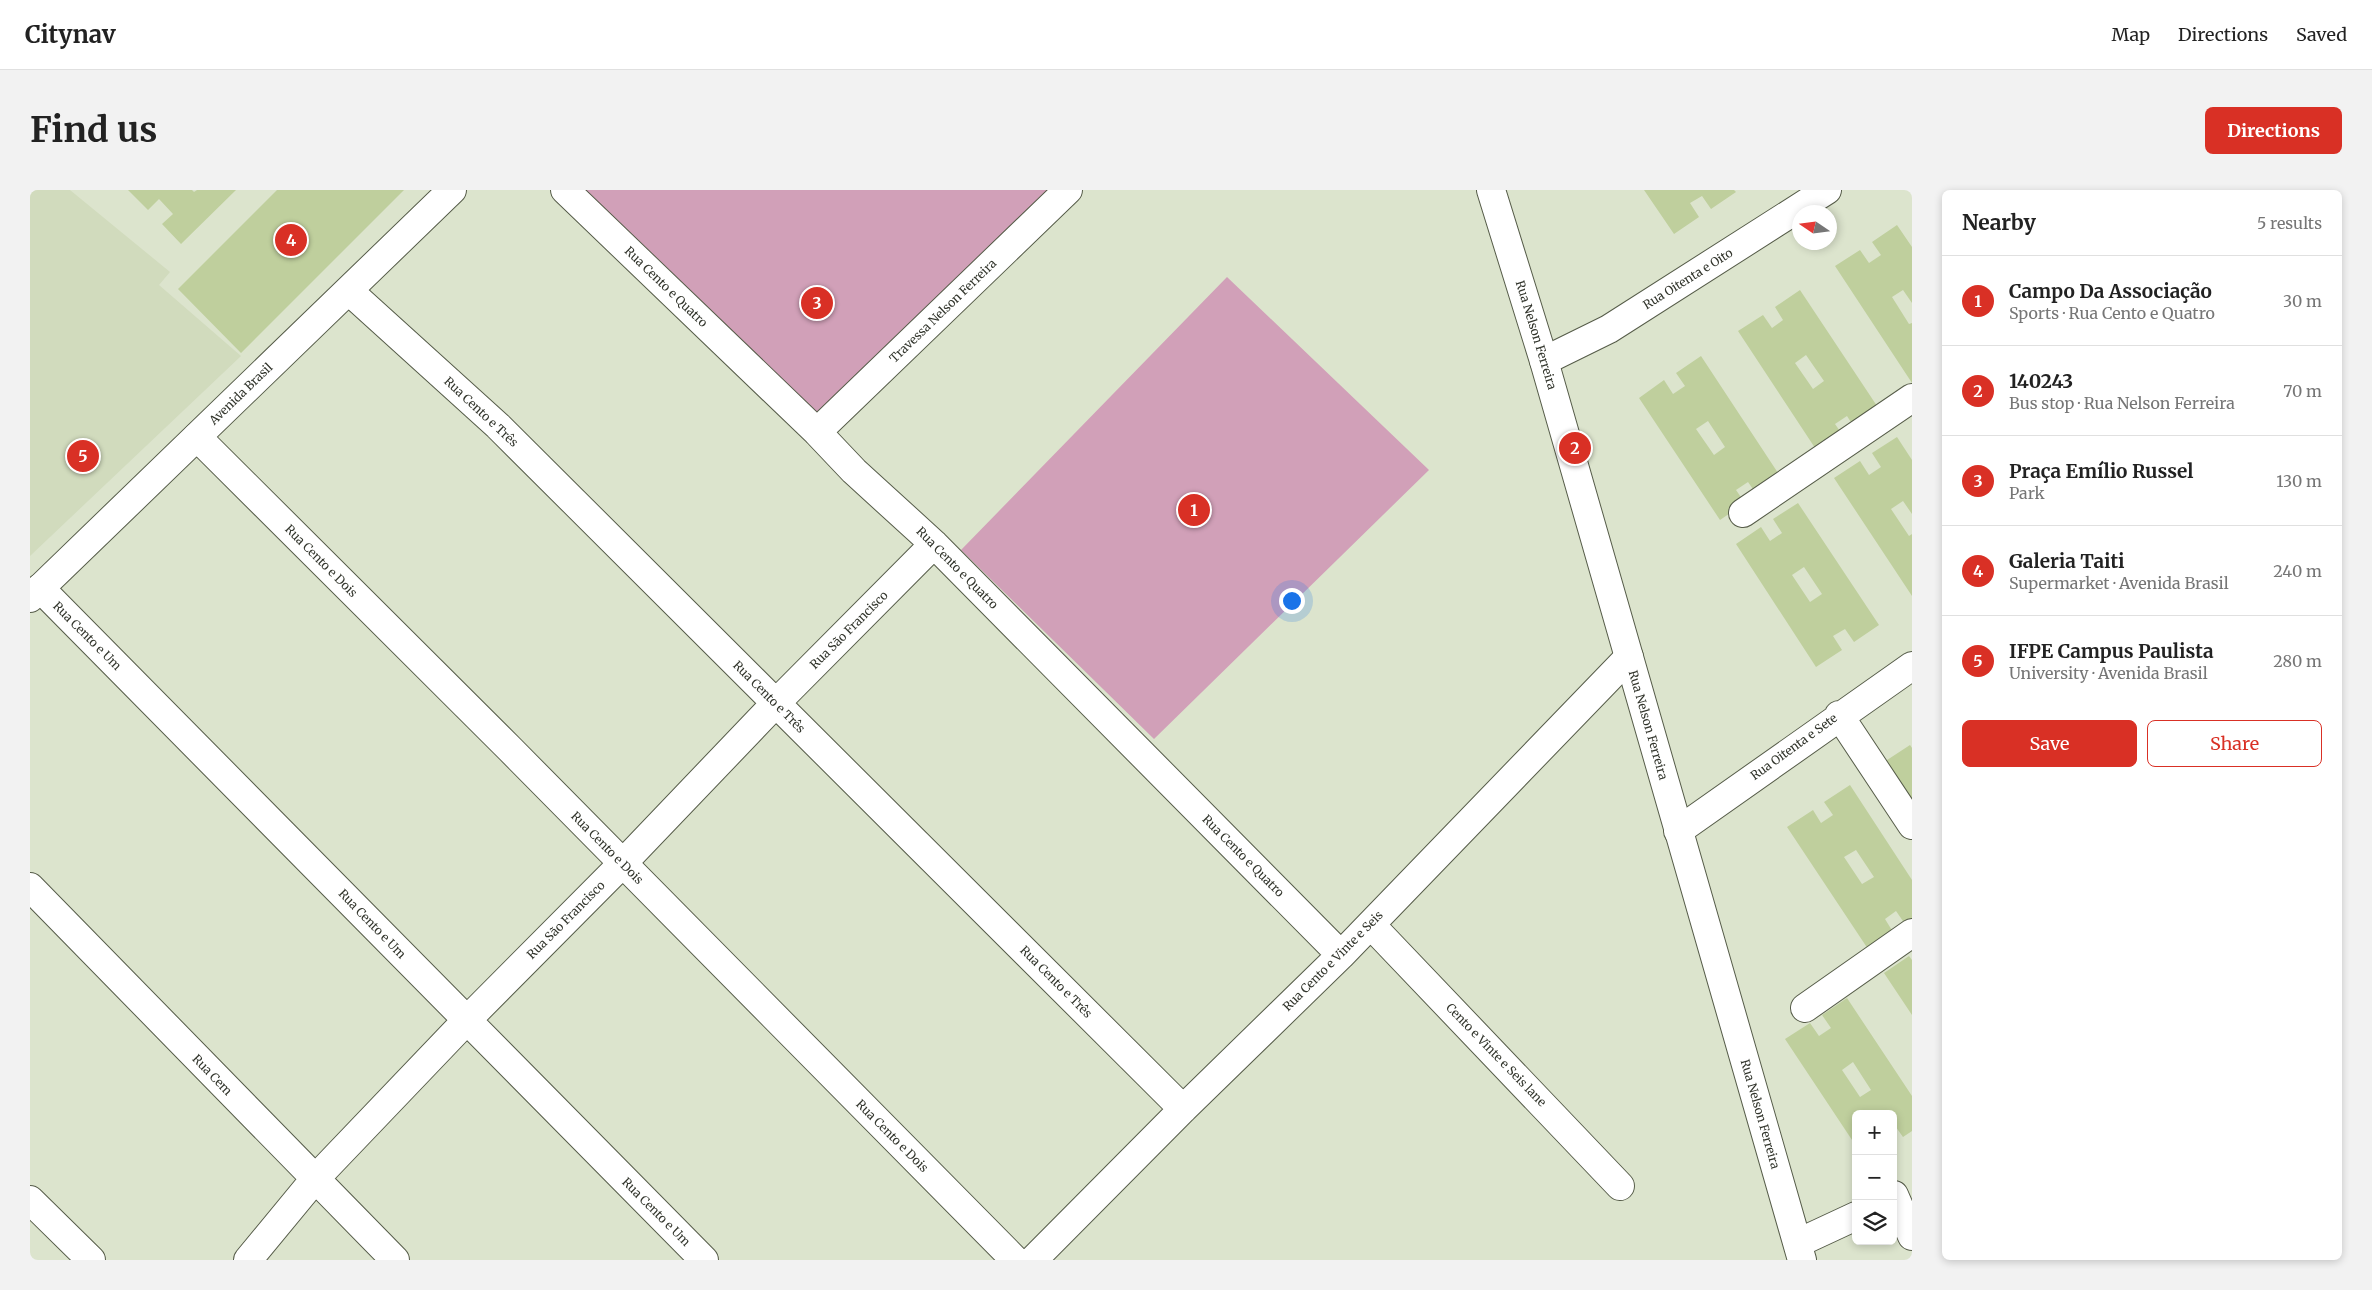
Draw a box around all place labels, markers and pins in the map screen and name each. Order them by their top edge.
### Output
pin: 4 [275,221,307,259]
pin: 3 [801,284,833,322]
pin: 2 [1559,429,1591,467]
pin: 5 [67,437,99,475]
pin: 1 [1178,491,1210,529]

